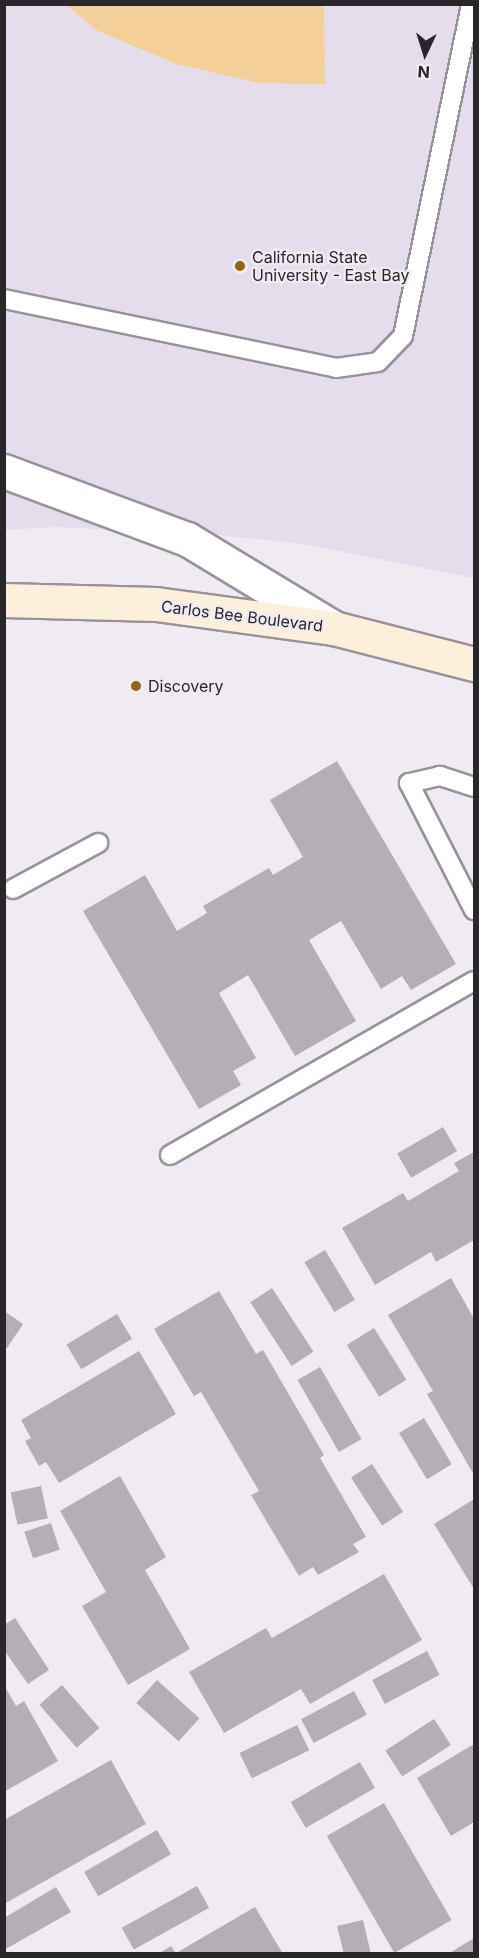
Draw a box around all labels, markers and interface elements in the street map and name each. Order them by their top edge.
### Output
north arrow [395,24,455,84]
text: N [417,62,431,82]
place label: California State University - East Bay [252,247,409,285]
marker: California State University - East Bay [233,259,247,273]
street label: Carlos Bee Boulevard [160,597,324,635]
place label: Discovery [148,676,224,696]
marker: Discovery [129,679,143,693]

